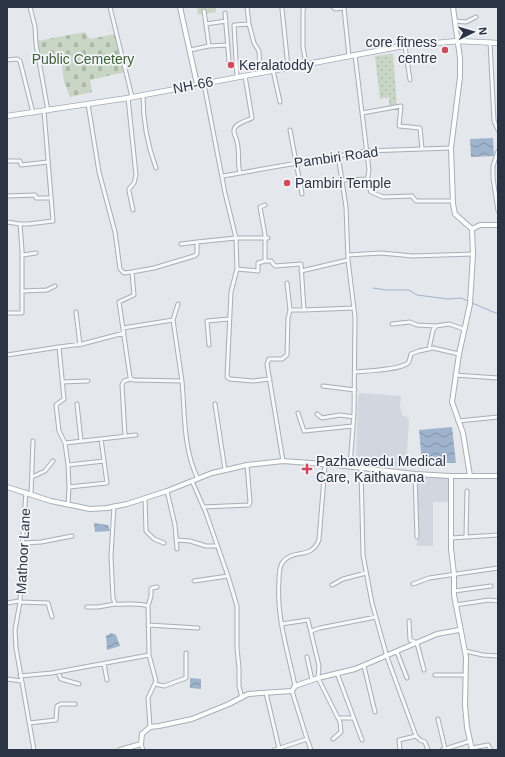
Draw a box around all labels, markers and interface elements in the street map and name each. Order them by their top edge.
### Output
north arrow [453,12,493,52]
text: N [477,27,489,36]
place label: core fitness centre [365,34,437,66]
marker: core fitness centre [440,45,450,55]
park label: Public Cemetery [32,51,134,67]
place label: Keralatoddy [239,57,314,73]
marker: Keralatoddy [226,60,236,70]
street label: NH-66 [172,73,215,97]
street label: Pambiri Road [293,143,379,171]
place label: Pambiri Temple [295,175,391,191]
marker: Pambiri Temple [282,178,292,188]
place label: Pazhaveedu Medical Care, Kaithavana [316,453,446,485]
marker: Pazhaveedu Medical Care, Kaithavana [301,463,313,475]
street label: Mathoor Lane [13,507,33,595]

